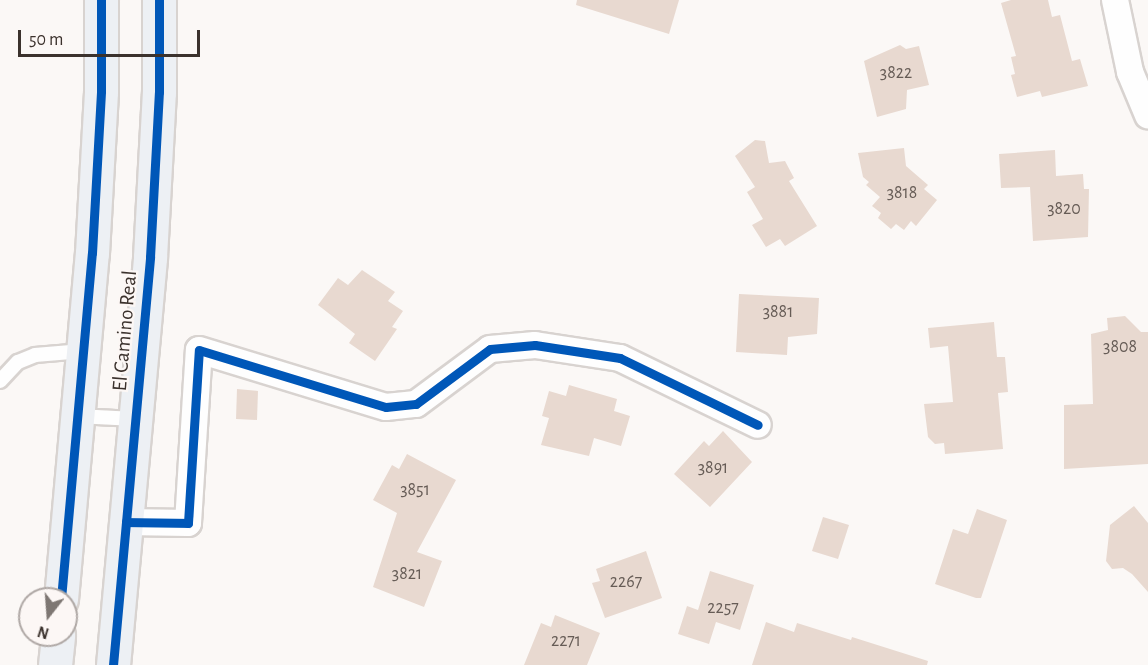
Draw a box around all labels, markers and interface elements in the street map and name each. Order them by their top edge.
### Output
scale bar [21,18,202,56]
text: 50 m [29,31,63,49]
house number: 3822 [880,62,912,84]
house number: 3818 [887,182,917,204]
house number: 3820 [1047,198,1081,220]
street label: El Camino Real [107,270,143,392]
house number: 3881 [763,301,793,323]
house number: 3808 [1103,336,1137,358]
house number: 3891 [698,457,728,479]
house number: 3851 [400,479,430,501]
house number: 3821 [392,563,422,585]
house number: 2267 [610,571,642,593]
north arrow [18,587,78,647]
house number: 2257 [707,597,739,619]
text: N [36,623,51,642]
house number: 2271 [551,630,581,652]

